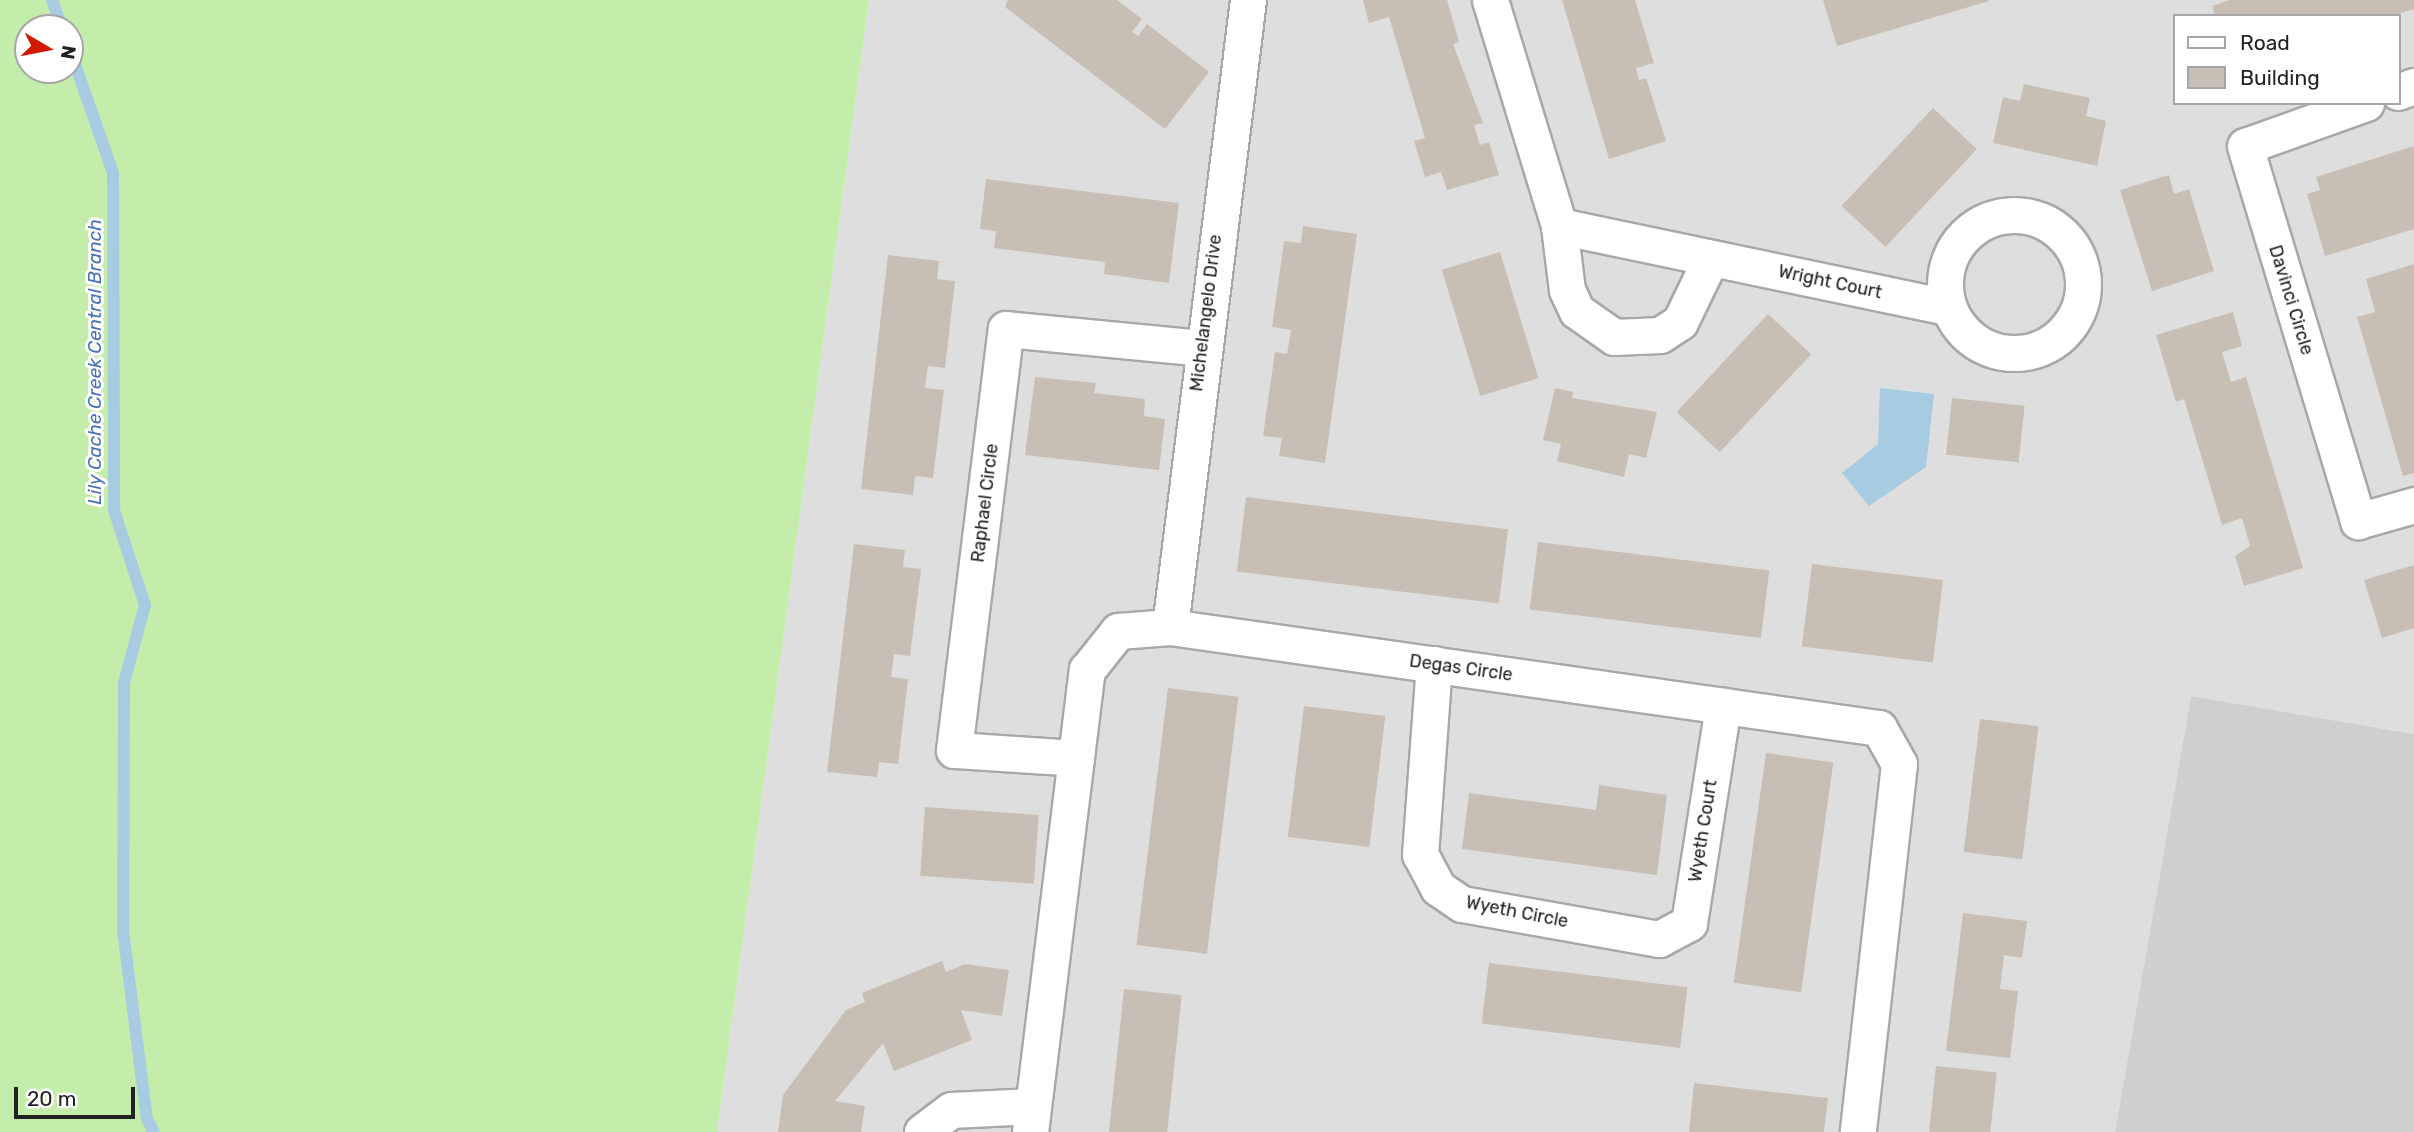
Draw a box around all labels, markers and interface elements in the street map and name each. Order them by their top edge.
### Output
north arrow [14,14,84,84]
legend [2172,14,2400,105]
text: Road [2240,30,2290,55]
text: N [56,44,81,61]
text: Building [2240,65,2320,90]
water label: Lily Cache Creek Central Branch [84,219,106,505]
street label: Michelangelo Drive [1186,233,1226,393]
street label: Davinci Circle [2264,243,2318,357]
street label: Wright Court [1776,260,1884,304]
street label: Raphael Circle [967,442,1003,564]
street label: Degas Circle [1408,650,1514,686]
street label: Wyeth Court [1684,778,1722,884]
street label: Wyeth Circle [1464,891,1570,933]
scale bar [18,1072,138,1116]
text: 20 m [27,1086,76,1111]

